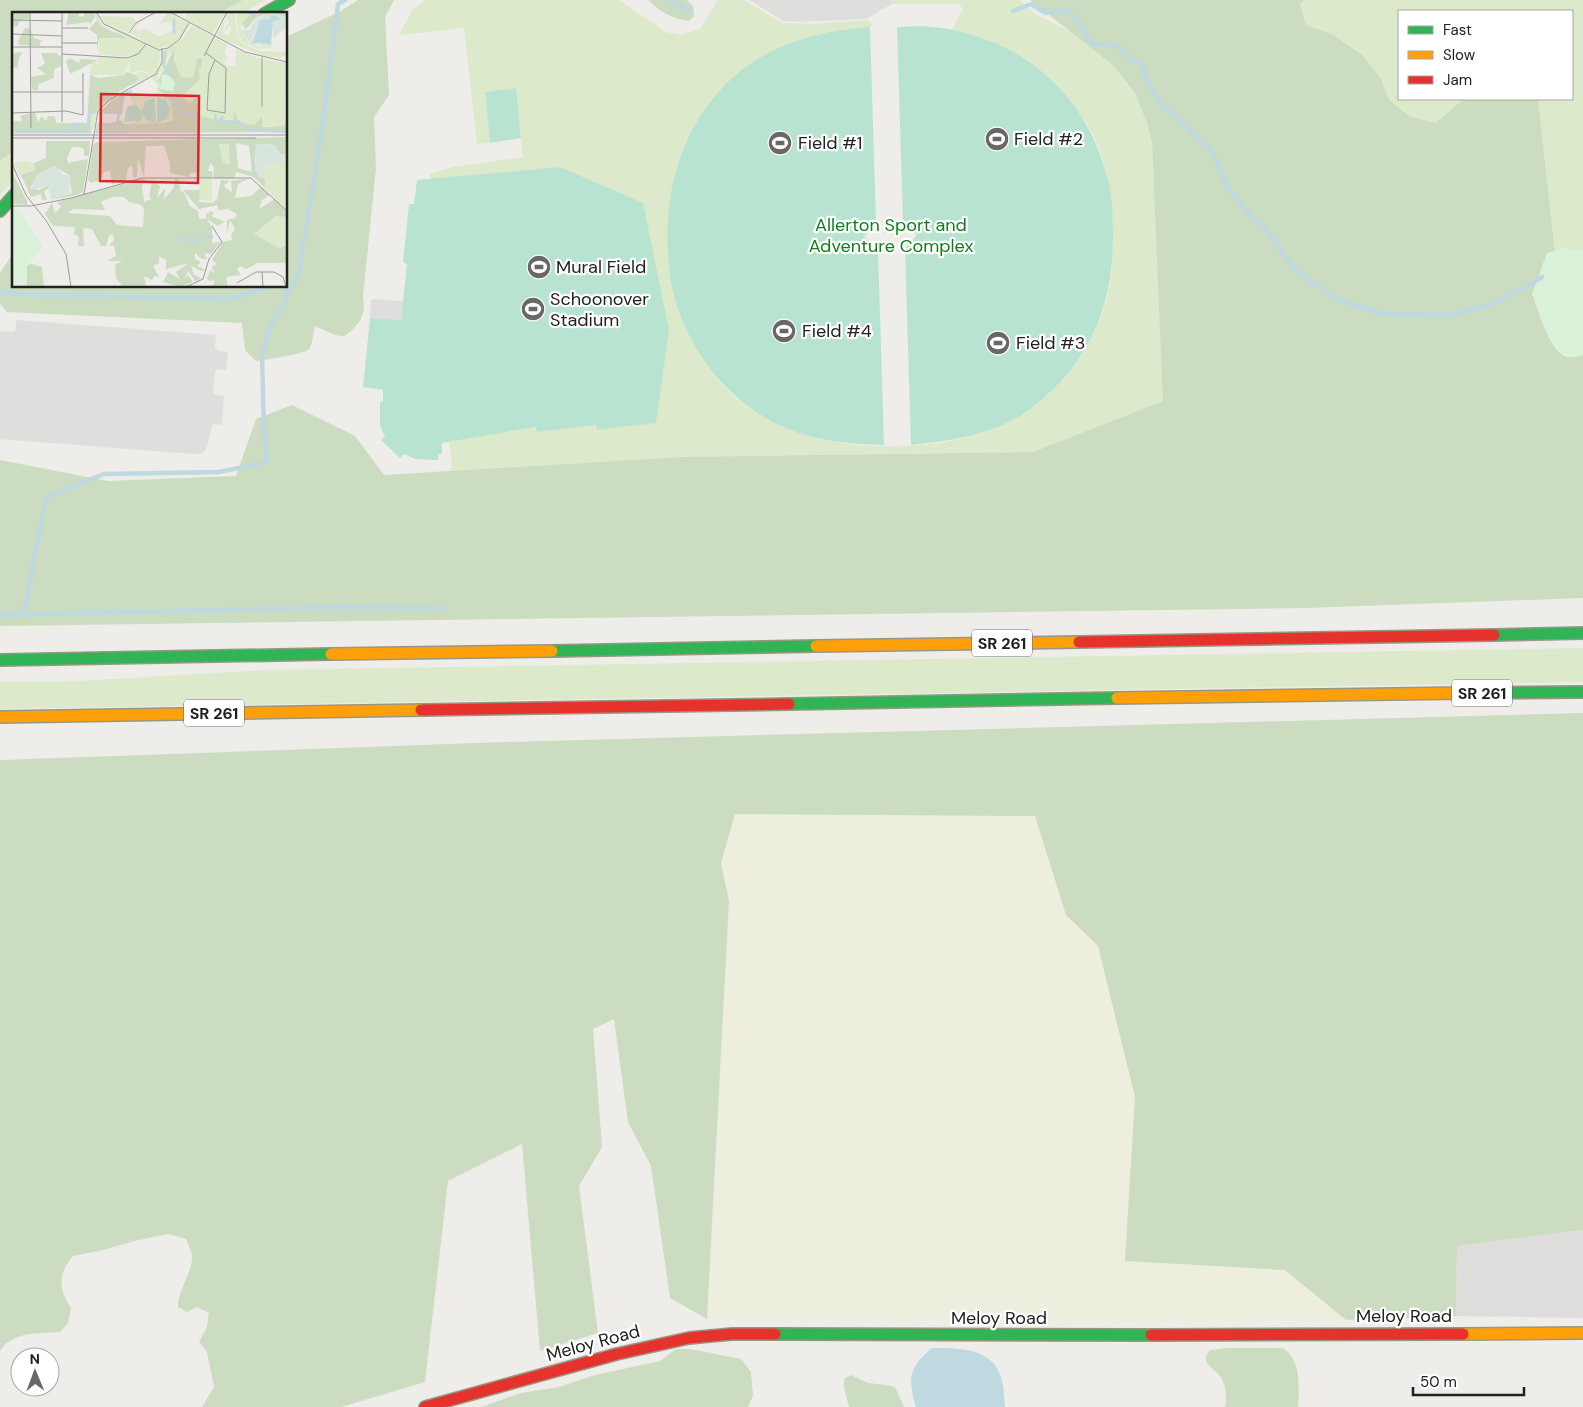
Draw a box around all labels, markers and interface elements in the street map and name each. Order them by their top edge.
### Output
legend [1398,10,1573,100]
inset map [12,12,288,288]
text: Fast [1443,20,1472,40]
text: Slow [1443,45,1476,65]
text: Jam [1443,70,1472,90]
sports icon: Field #2 [984,126,1010,152]
place label: Field #2 [1014,127,1083,151]
sports icon: Field #1 [767,130,793,156]
place label: Field #1 [798,131,862,155]
park label: Allerton Sport and Adventure Complex [809,213,973,258]
sports icon: Mural Field [526,254,552,280]
place label: Mural Field [556,255,646,279]
place label: Schoonover Stadium [550,287,649,332]
sports icon: Schoonover Stadium [520,296,546,322]
sports icon: Field #4 [771,318,797,344]
place label: Field #4 [802,319,872,343]
sports icon: Field #3 [985,330,1011,356]
place label: Field #3 [1016,331,1085,355]
road number: SR 261 [972,630,1032,656]
road number: SR 261 [1452,680,1512,706]
road number: SR 261 [184,700,244,726]
street label: Meloy Road [1356,1304,1452,1328]
street label: Meloy Road [951,1306,1047,1330]
street label: Meloy Road [544,1319,642,1367]
north arrow [10,1347,60,1397]
text: N [30,1350,40,1368]
scale bar [1413,1364,1524,1396]
text: 50 m [1420,1372,1457,1392]

